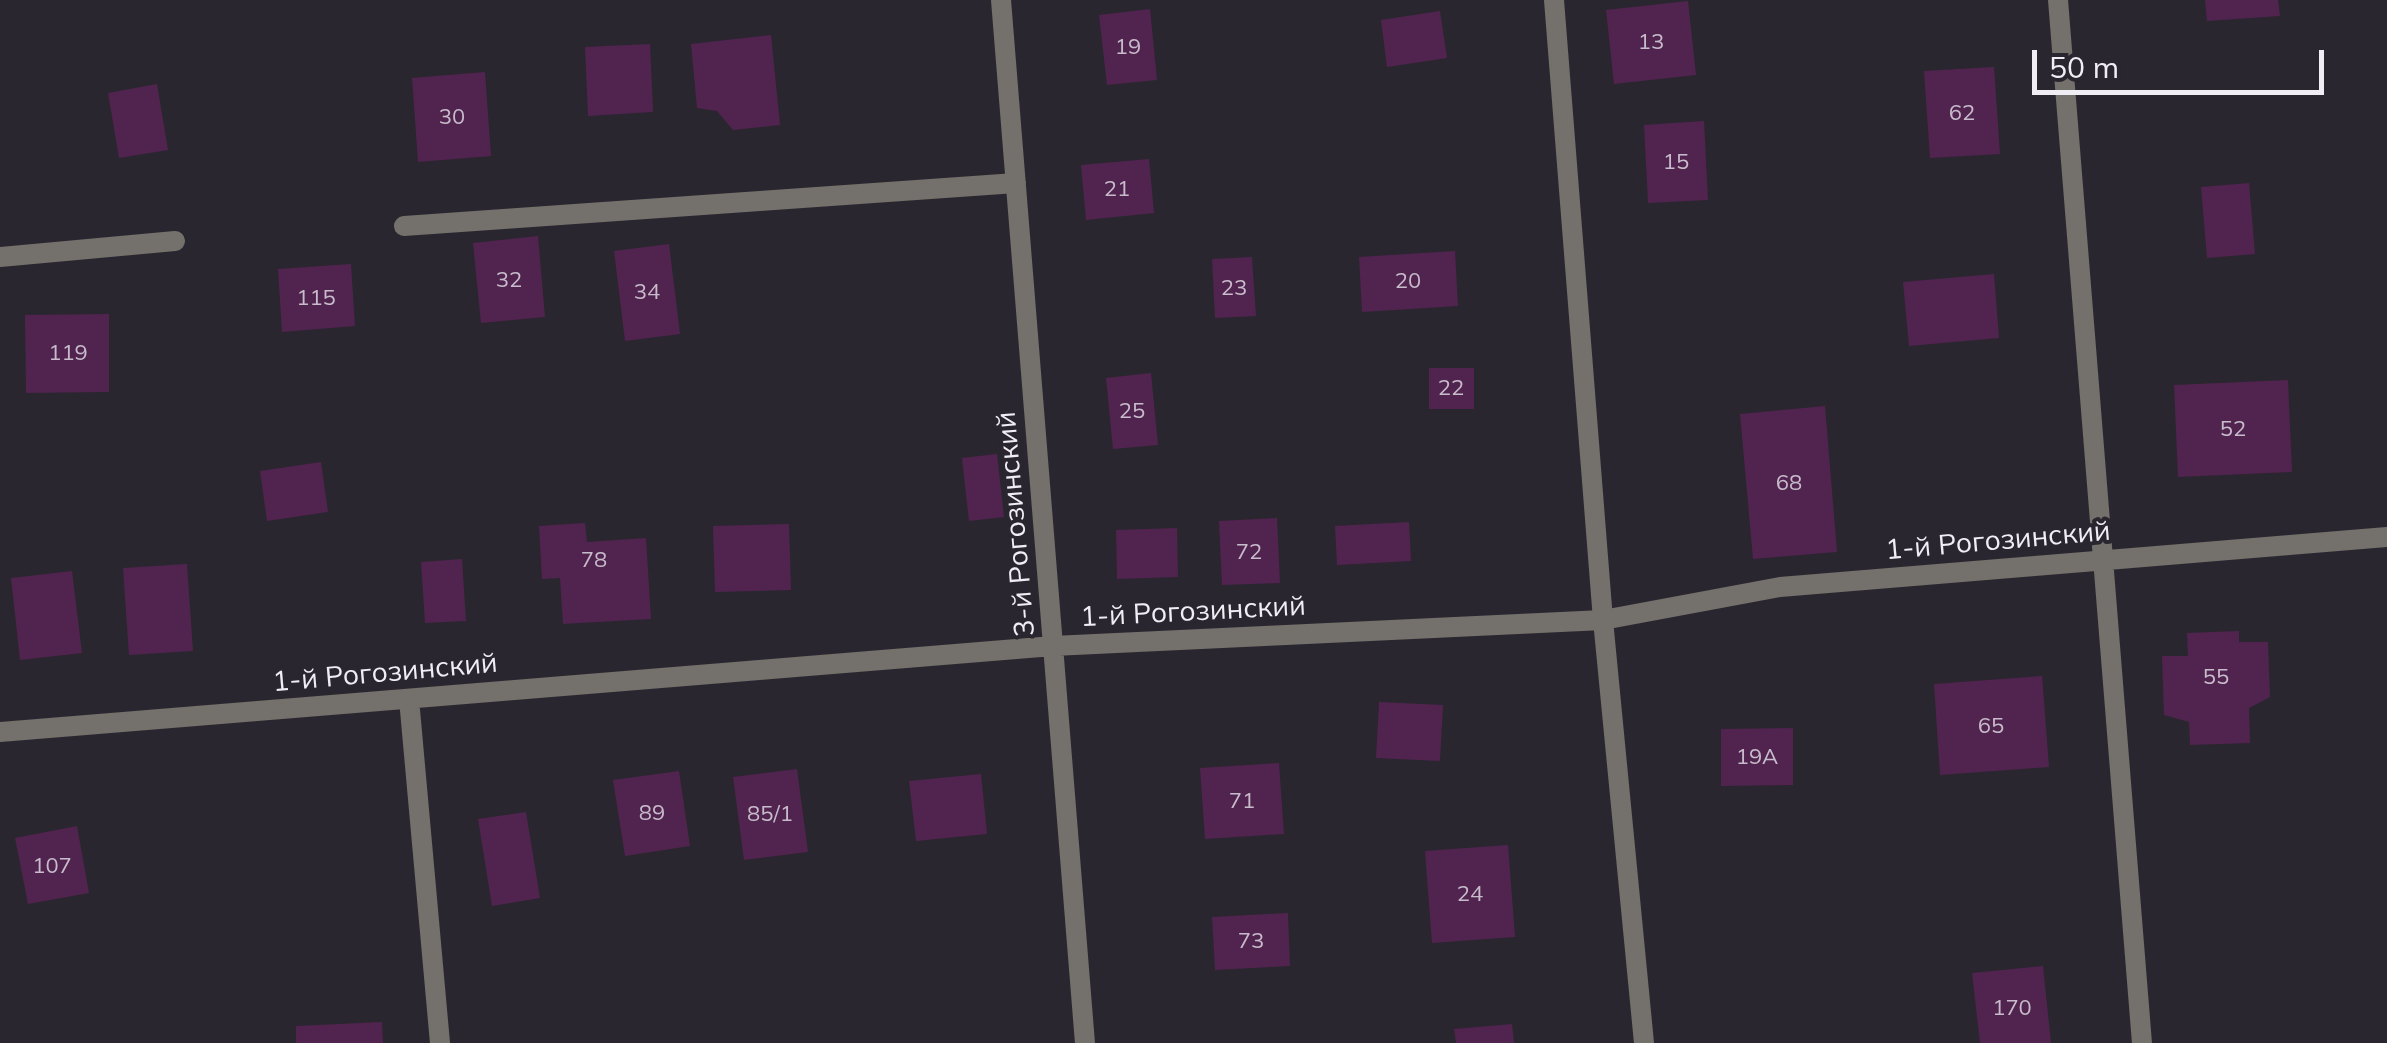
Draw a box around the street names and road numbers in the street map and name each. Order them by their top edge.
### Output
street label: 3-й Рогозинский [989,410,1043,638]
street label: 1-й Рогозинский [1884,514,2112,568]
street label: 1-й Рогозинский [1079,589,1307,635]
street label: 1-й Рогозинский [271,646,499,700]

